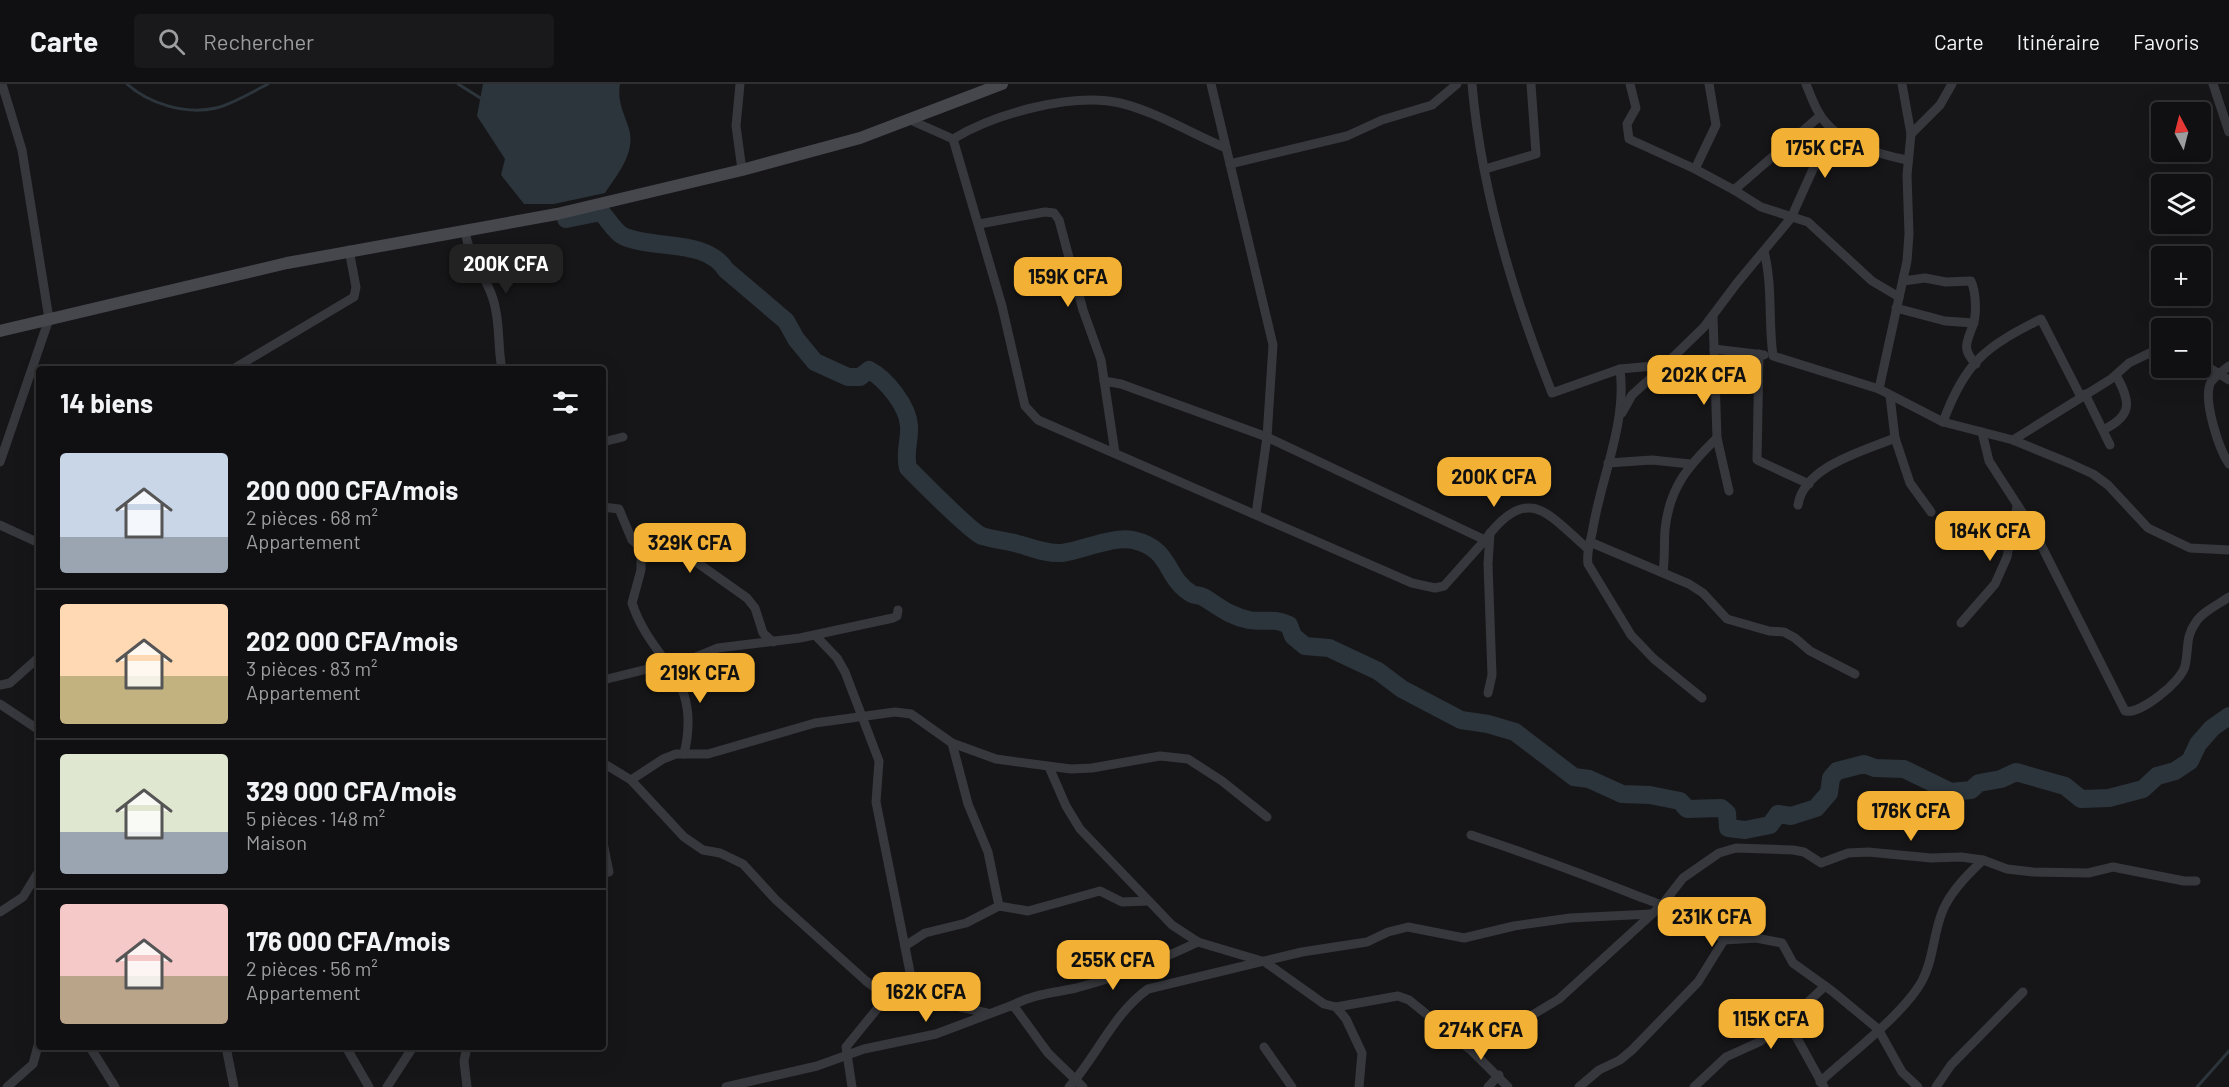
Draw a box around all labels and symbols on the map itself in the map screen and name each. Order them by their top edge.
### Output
north arrow [2151,102,2211,162]
pin: 175K CFA [1763,128,1887,179]
pin: 200K CFA [444,244,568,295]
pin: 159K CFA [1006,257,1130,308]
pin: 202K CFA [1642,355,1766,406]
pin: 200K CFA [1432,457,1556,508]
pin: 184K CFA [1928,511,2052,562]
pin: 329K CFA [628,523,752,574]
pin: 219K CFA [638,653,762,704]
pin: 176K CFA [1849,791,1973,842]
pin: 231K CFA [1650,897,1774,948]
pin: 255K CFA [1051,940,1175,991]
pin: 162K CFA [864,972,988,1023]
pin: 115K CFA [1709,999,1833,1050]
pin: 274K CFA [1419,1010,1543,1061]

